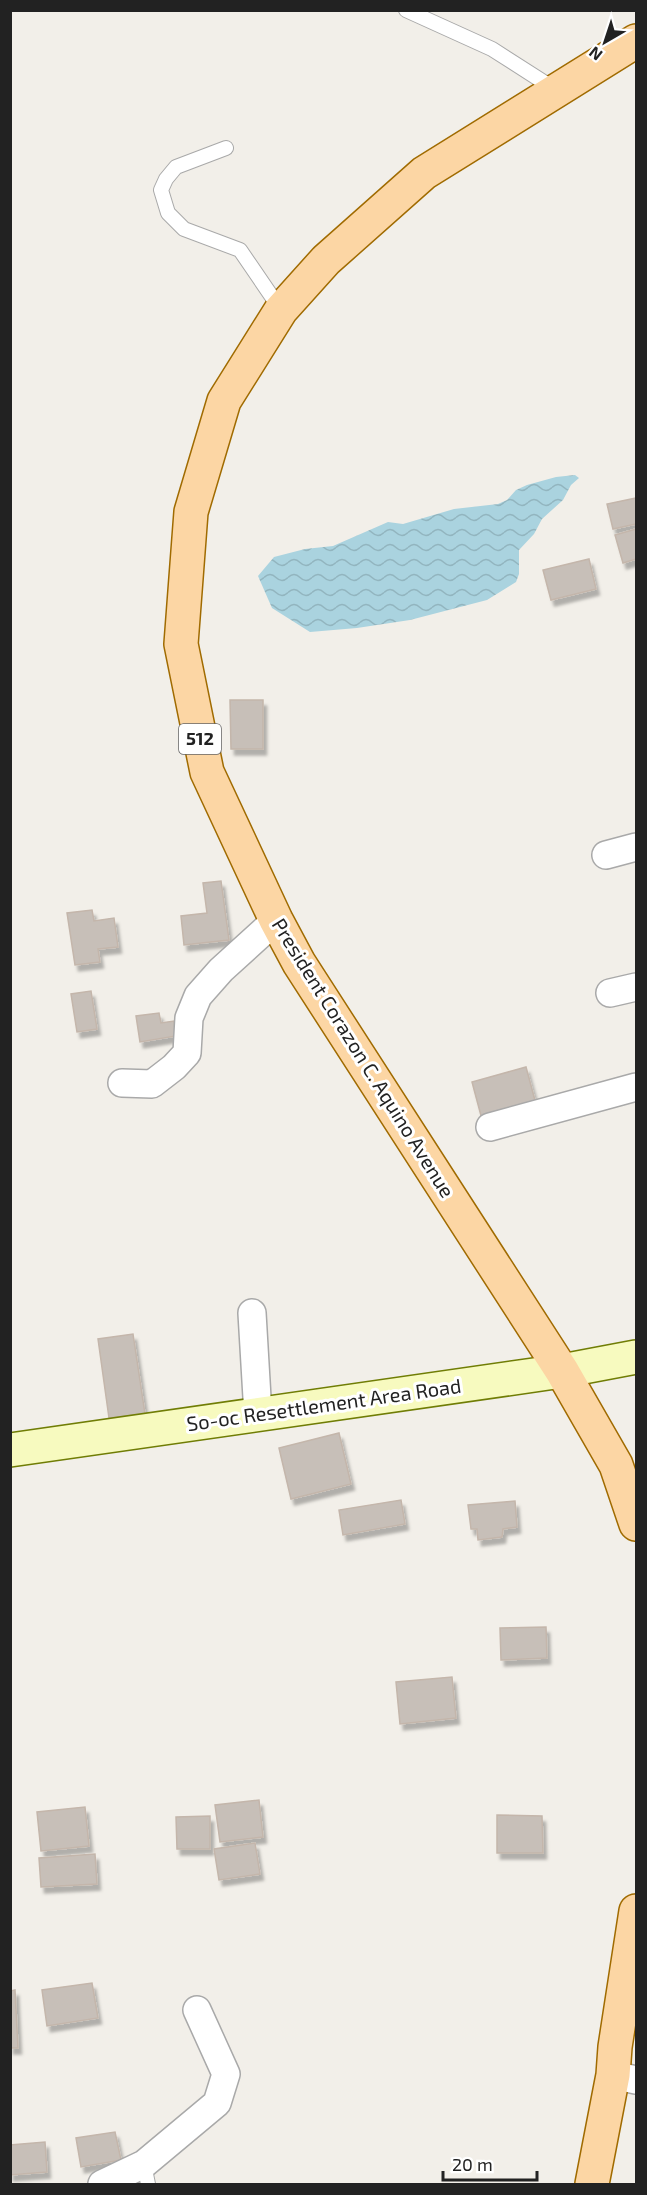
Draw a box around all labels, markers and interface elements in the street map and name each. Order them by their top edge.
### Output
north arrow [575,12,635,72]
text: N [585,43,606,65]
road number: 512 [179,724,221,754]
street label: President Corazon C. Aquino Avenue [268,913,460,1202]
street label: So-oc Resettlement Area Road [185,1373,463,1435]
scale bar [443,2144,538,2182]
text: 20 m [452,2153,493,2175]

